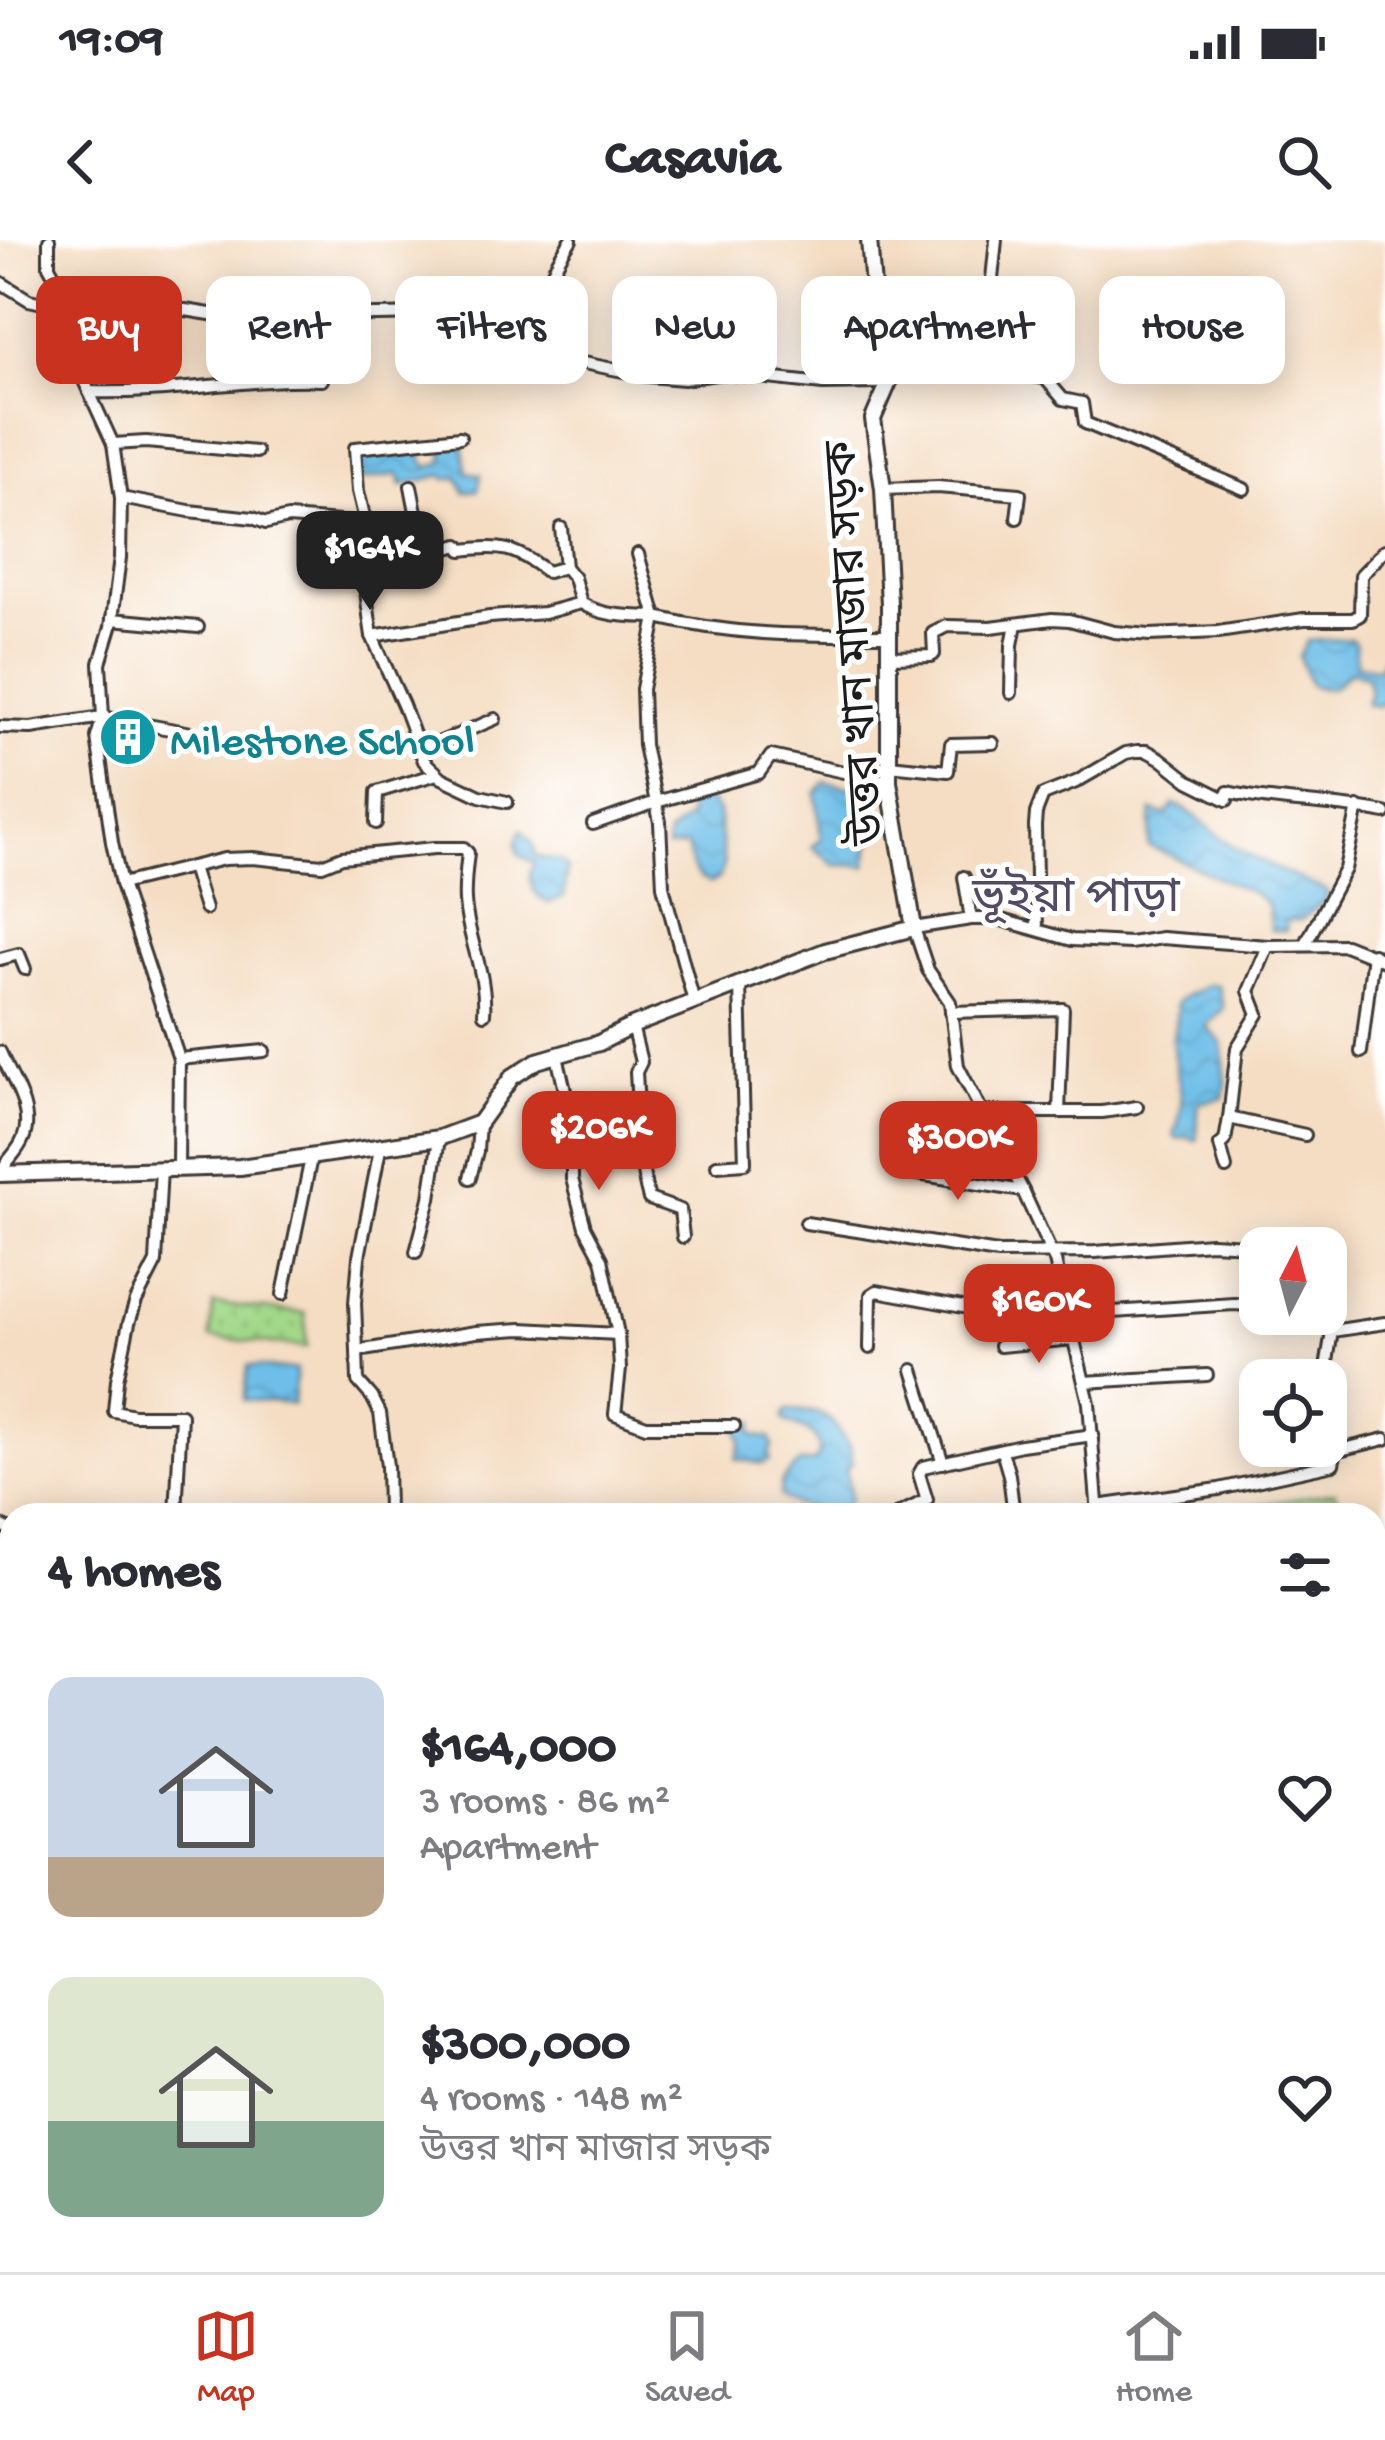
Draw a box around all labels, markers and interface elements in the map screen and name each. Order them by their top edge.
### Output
text: 19:09 [60,16,163,69]
icon: back [48,129,114,195]
icon: search [1271,129,1337,195]
text: Casavia [605,130,780,194]
chip: Buy [36,276,182,384]
chip: Rent [206,276,371,384]
chip: Filters [395,276,588,384]
chip: New [612,276,777,384]
chip: Apartment [801,276,1075,384]
chip: House [1099,276,1285,384]
street label: উত্তর খান মাজার সড়ক [813,438,900,848]
pin: $164K [286,511,454,613]
text: $164K [324,527,416,573]
building icon: Milestone School [97,706,159,768]
place label: Milestone School [170,718,475,771]
district label: ভূঁইয়া পাড়া [971,867,1181,931]
pin: $206K [515,1091,683,1193]
pin: $300K [874,1101,1042,1203]
text: $206K [549,1107,649,1153]
text: $300K [906,1117,1010,1163]
north arrow [1239,1227,1347,1335]
map controls [1239,1227,1347,1467]
pin: $160K [955,1264,1123,1366]
text: $160K [991,1280,1087,1326]
button: locate [1239,1359,1347,1467]
icon: filters [1272,1542,1338,1608]
text: 4 homes [48,1545,219,1605]
text: $164,000 [420,1721,616,1781]
icon: home [144,1725,288,1869]
icon: heart [1272,1764,1338,1830]
text: 3 rooms · 86 m² [420,1781,670,1827]
text: Apartment [420,1827,596,1873]
text: $300,000 [420,2018,630,2078]
icon: home [144,2025,288,2169]
icon: heart [1272,2064,1338,2130]
text: 4 rooms · 148 m² [420,2078,683,2124]
text: উত্তর খান মাজার সড়ক [420,2130,771,2176]
tab: Map [193,2303,259,2413]
tab: Saved [645,2303,730,2413]
tab: Home [1116,2303,1192,2413]

